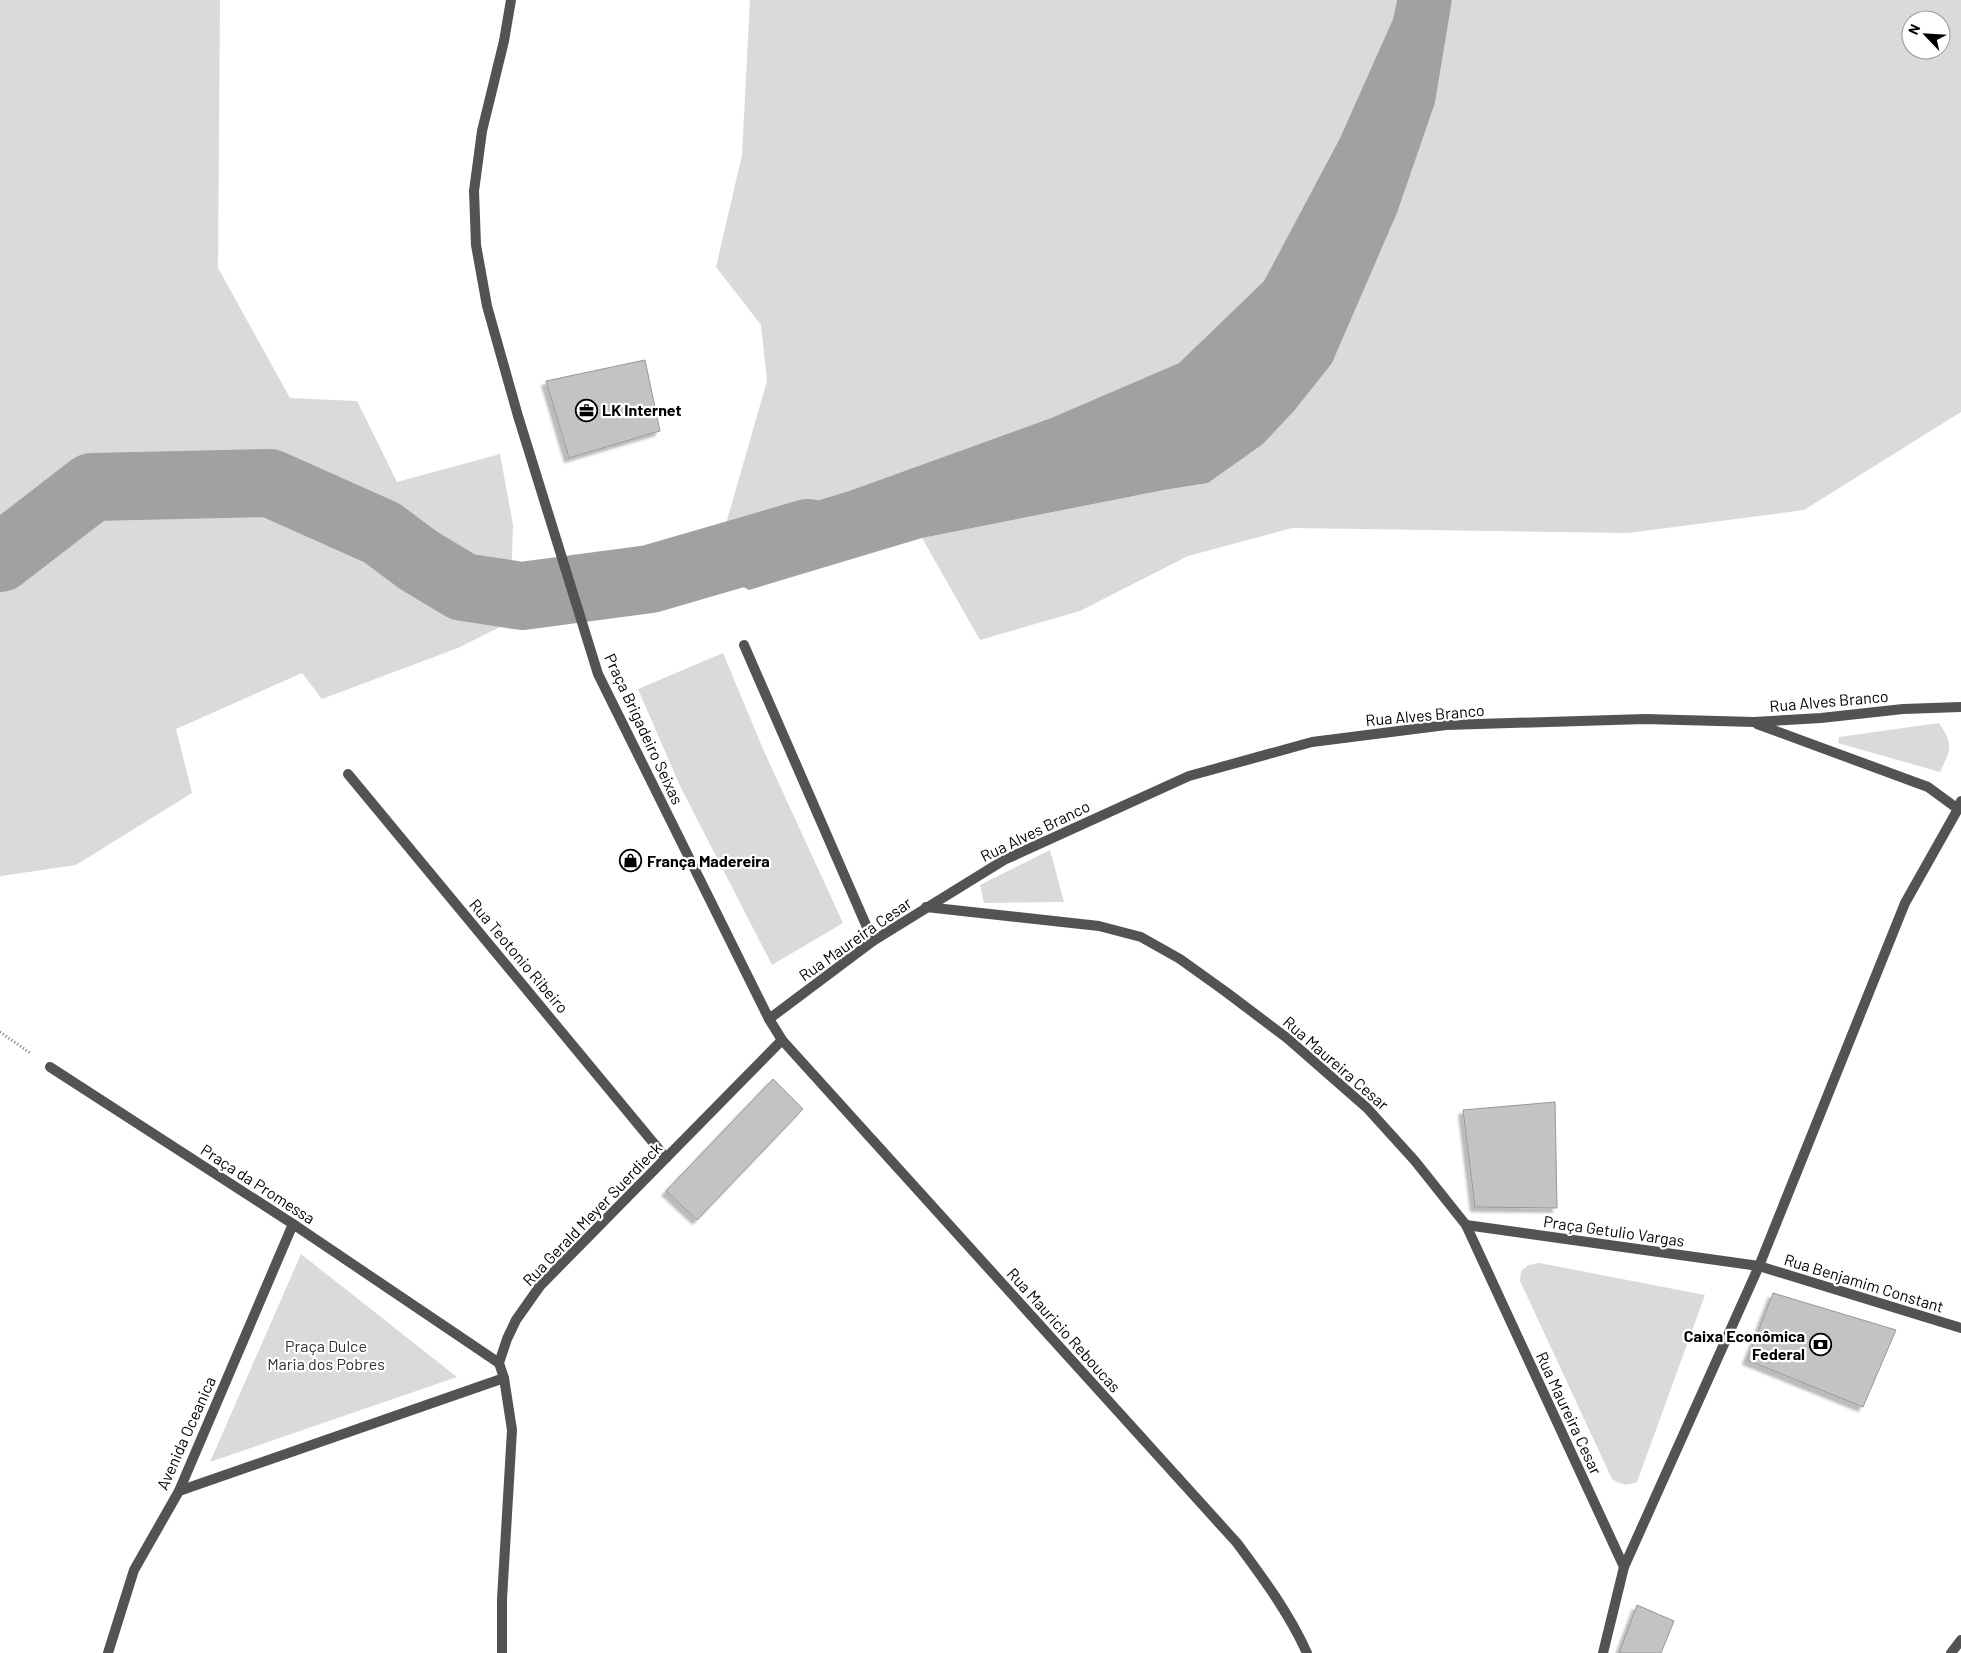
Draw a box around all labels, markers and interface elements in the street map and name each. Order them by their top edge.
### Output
north arrow [1901,10,1951,60]
text: N [1904,21,1923,37]
office icon: LK Internet [574,398,598,422]
place label: LK Internet [602,400,682,419]
street label: Praça Brigadeiro Seixas [601,650,688,807]
street label: Rua Alves Branco [1769,686,1889,715]
street label: Rua Alves Branco [1365,700,1485,729]
street label: Rua Alves Branco [977,796,1093,865]
shop icon: França Madereira [619,849,643,873]
place label: França Madereira [647,851,770,870]
street label: Rua Maureira Cesar [795,892,915,985]
street label: Rua Teotonio Ribeiro [466,895,573,1017]
street label: Rua Maureira Cesar [1280,1012,1393,1114]
street label: Rua Gerald Meyer Suerdieck [518,1138,665,1289]
street label: Praça da Promessa [198,1140,319,1228]
street label: Praça Getulio Vargas [1542,1211,1686,1250]
street label: Rua Benjamim Constant [1782,1249,1946,1316]
street label: Rua Mauricio Reboucas [1004,1264,1125,1396]
place label: Caixa Econômica Federal [1684,1326,1805,1363]
bank icon: Caixa Econômica Federal [1809,1333,1833,1357]
park label: Praça Dulce Maria dos Pobres [267,1336,385,1373]
street label: Rua Maureira Cesar [1533,1348,1606,1477]
street label: Avenida Oceanica [152,1373,219,1492]

